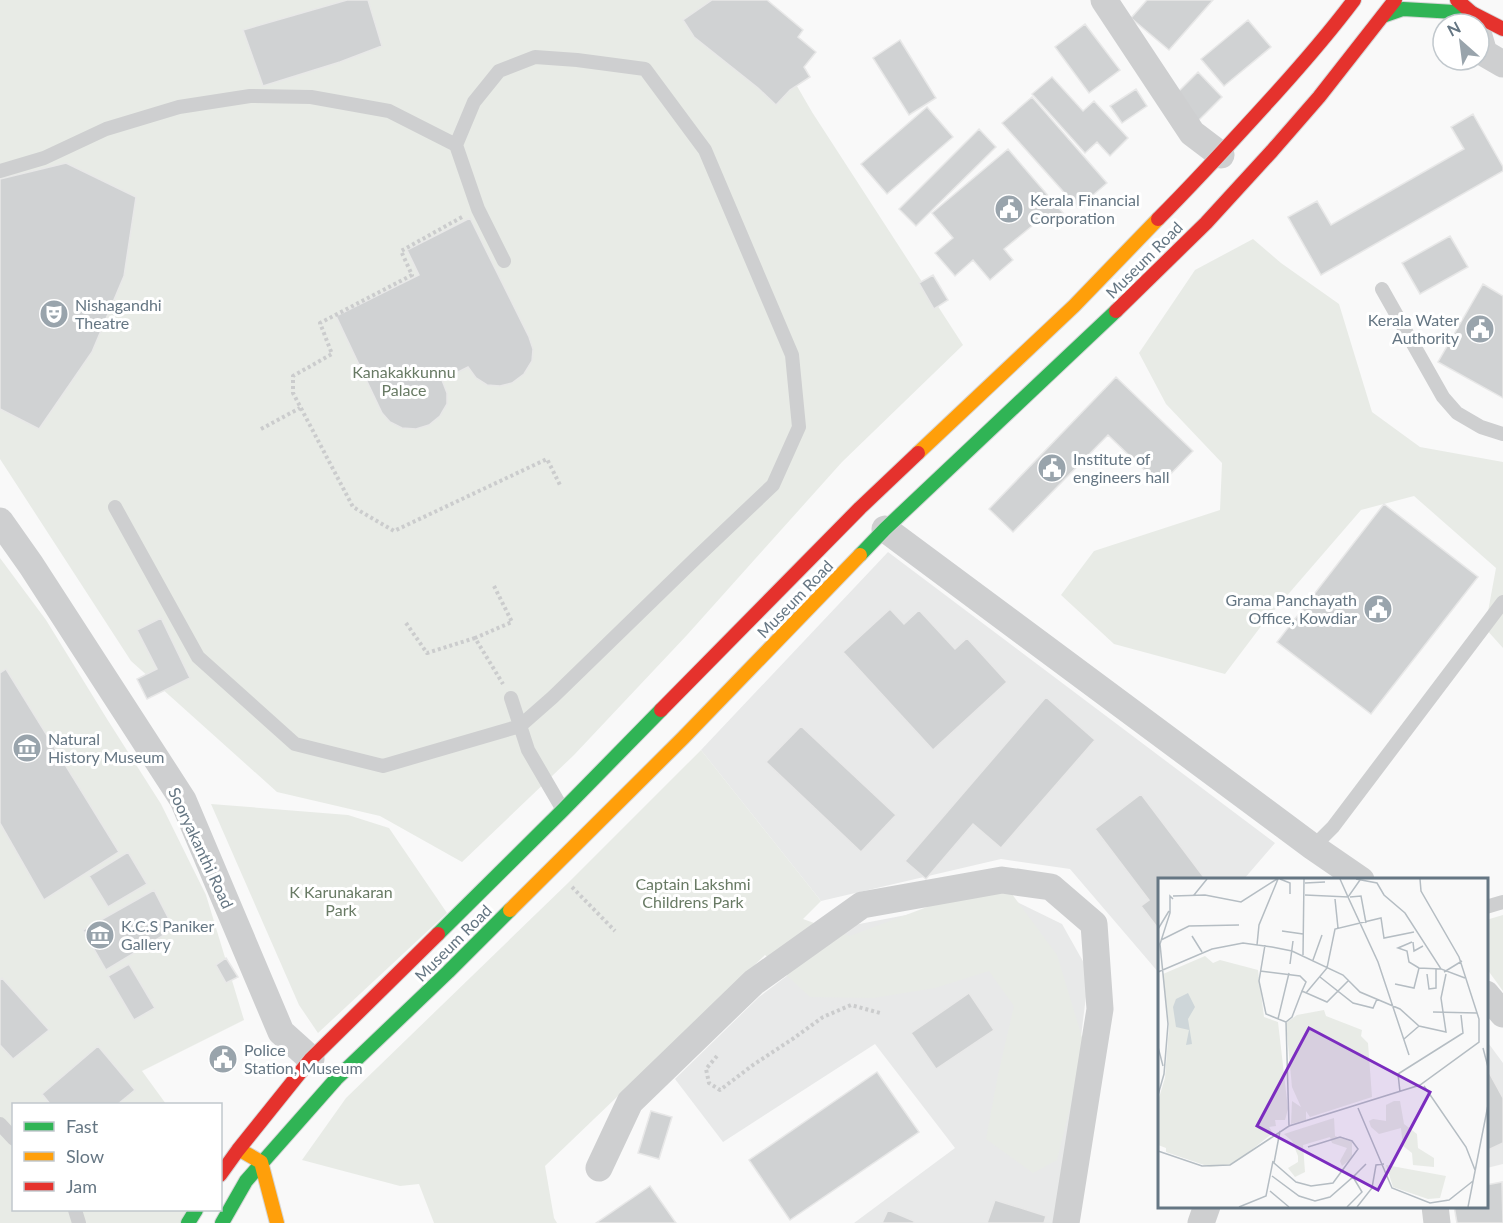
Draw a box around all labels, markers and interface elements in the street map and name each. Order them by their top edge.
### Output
north arrow [1431,12,1491,72]
text: N [1444,17,1464,40]
place label: Kerala Financial Corporation [1030,190,1140,227]
public building icon: Kerala Financial Corporation [993,193,1025,225]
street label: Museum Road [1101,217,1186,302]
place label: Nishagandhi Theatre [75,295,162,332]
theatre icon: Nishagandhi Theatre [38,298,70,330]
place label: Kerala Water Authority [1368,310,1460,347]
public building icon: Kerala Water Authority [1464,313,1496,345]
park label: Kanakakkunnu Palace [352,362,456,399]
place label: Institute of engineers hall [1073,449,1170,486]
public building icon: Institute of engineers hall [1036,452,1068,484]
street label: Museum Road [753,556,836,641]
place label: Grama Panchayath Office, Kowdiar [1225,590,1357,627]
public building icon: Grama Panchayath Office, Kowdiar [1362,593,1394,625]
place label: Natural History Museum [48,729,165,766]
museum icon: Natural History Museum [11,732,43,764]
street label: Sooryakanthi Road [165,784,238,911]
park label: Captain Lakshmi Childrens Park [635,874,751,911]
inset map [1158,878,1488,1208]
park label: K Karunakaran Park [289,882,393,919]
street label: Museum Road [410,900,495,985]
place label: K.C.S Paniker Gallery [121,916,214,953]
museum icon: K.C.S Paniker Gallery [84,919,116,951]
place label: Police Station, Museum [244,1040,363,1077]
public building icon: Police Station, Museum [207,1043,239,1075]
legend [12,1103,222,1211]
text: Fast [66,1115,99,1137]
text: Slow [66,1145,104,1167]
text: Jam [66,1175,97,1197]

